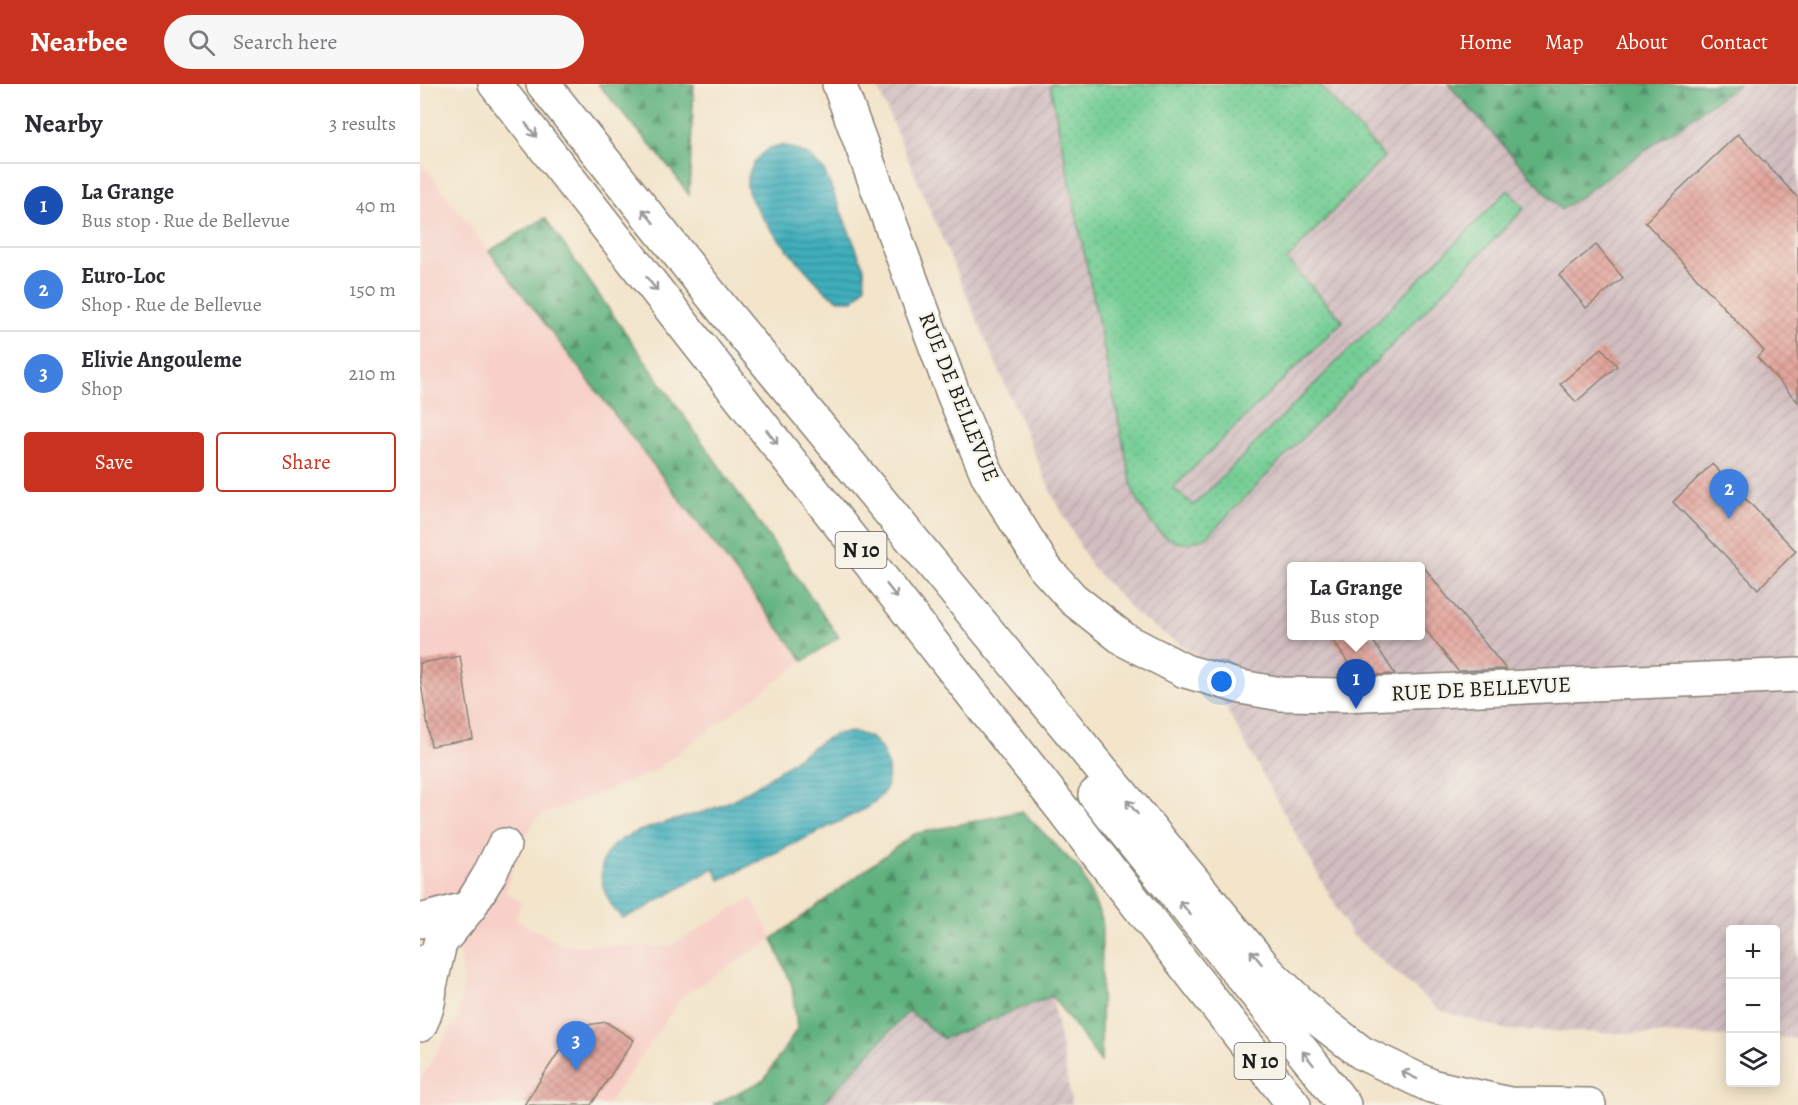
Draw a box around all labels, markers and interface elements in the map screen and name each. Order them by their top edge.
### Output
search box [164,15,584,69]
text: Nearbee [30,23,128,61]
icon: search [185,26,218,59]
text: Search here [233,27,337,57]
text: Home [1459,28,1512,56]
text: Map [1545,28,1583,56]
text: About [1616,28,1668,56]
text: Contact [1701,28,1768,56]
text: Nearby [24,106,103,141]
text: 3 results [329,110,396,137]
one-way arrow [525,122,538,138]
text: La Grange [81,177,174,207]
text: 1 [40,192,47,219]
text: 40 m [356,192,396,219]
text: Bus stop · Rue de Bellevue [81,207,290,234]
one-way arrow [642,208,655,224]
text: Euro-Loc [81,261,166,291]
one-way arrow [645,275,658,291]
text: 2 [39,276,48,303]
text: 150 m [349,276,396,303]
text: Shop · Rue de Bellevue [81,291,262,318]
street label: RUE DE BELLEVUE [911,308,1007,486]
text: Elivie Angouleme [81,345,242,375]
text: 3 [39,360,48,387]
text: 210 m [348,360,396,387]
text: Shop [81,375,123,402]
one-way arrow [765,429,778,445]
button: Save [24,432,204,492]
button: Share [216,432,396,492]
pin: 2 [1710,470,1748,519]
road number: N 10 [836,532,886,568]
popup [1287,562,1425,640]
text: La Grange [1309,573,1403,603]
one-way arrow [886,582,899,598]
text: Bus stop [1309,603,1379,630]
pin: 1 [1336,660,1376,709]
your location [1207,667,1236,696]
street label: RUE DE BELLEVUE [1390,669,1572,709]
one-way arrow [1125,800,1139,815]
one-way arrow [1178,900,1191,916]
map controls [1726,925,1780,1087]
button: + [1726,925,1780,979]
one-way arrow [1249,950,1263,965]
button: − [1726,979,1780,1033]
pin: 3 [556,1022,596,1071]
button: layers [1726,1033,1780,1087]
road number: N 10 [1234,1043,1286,1079]
one-way arrow [1302,1051,1315,1067]
one-way arrow [1400,1069,1418,1081]

